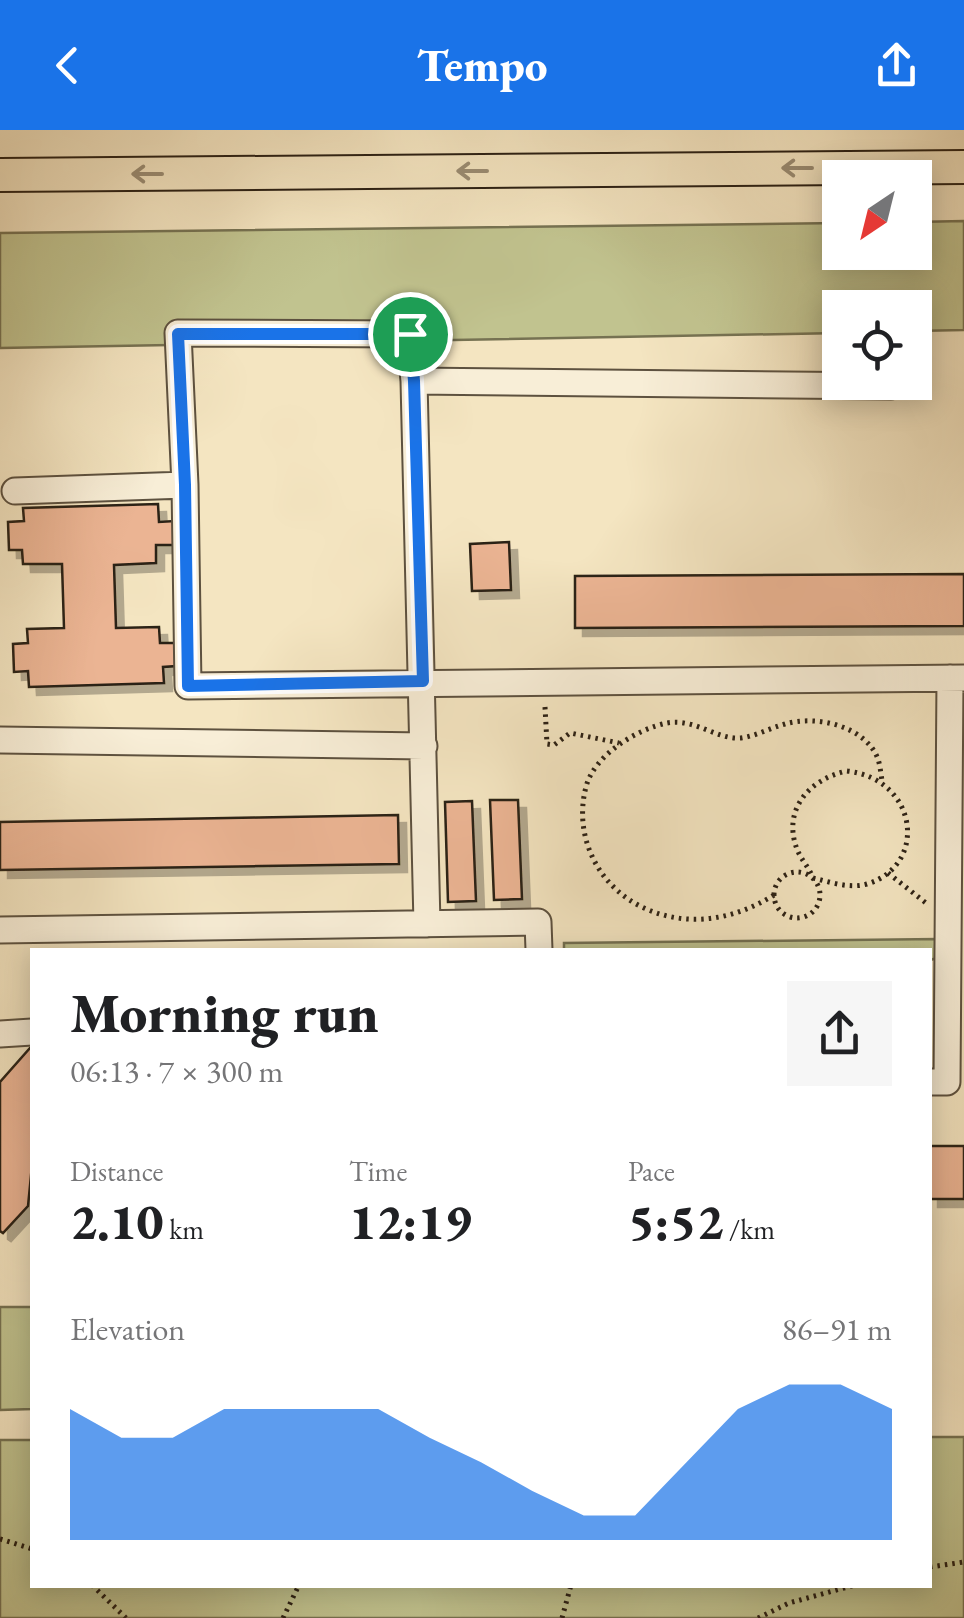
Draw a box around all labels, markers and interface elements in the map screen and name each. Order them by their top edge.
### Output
text: Tempo [417,36,547,94]
icon: back [40,38,95,93]
icon: share [869,38,924,93]
one-way arrow [781,159,813,178]
north arrow [822,160,932,270]
map controls [822,160,932,400]
one-way arrow [456,162,488,180]
one-way arrow [131,164,164,184]
button: locate [822,290,932,400]
pin [368,292,453,377]
icon: arrive [383,307,438,362]
text: Morning run [70,977,379,1048]
button: share [787,981,892,1086]
text: 06:13 · 7 × 300 m [70,1050,283,1092]
text: Distance [70,1153,164,1189]
text: Time [349,1153,407,1189]
text: Pace [628,1153,675,1189]
text: 2.10 [70,1189,164,1254]
text: 12:19 [349,1189,471,1254]
text: 5:52 [628,1189,723,1254]
text: km [164,1211,204,1247]
text: /km [723,1211,775,1247]
text: Elevation [70,1308,185,1350]
text: 86–91 m [782,1308,892,1350]

